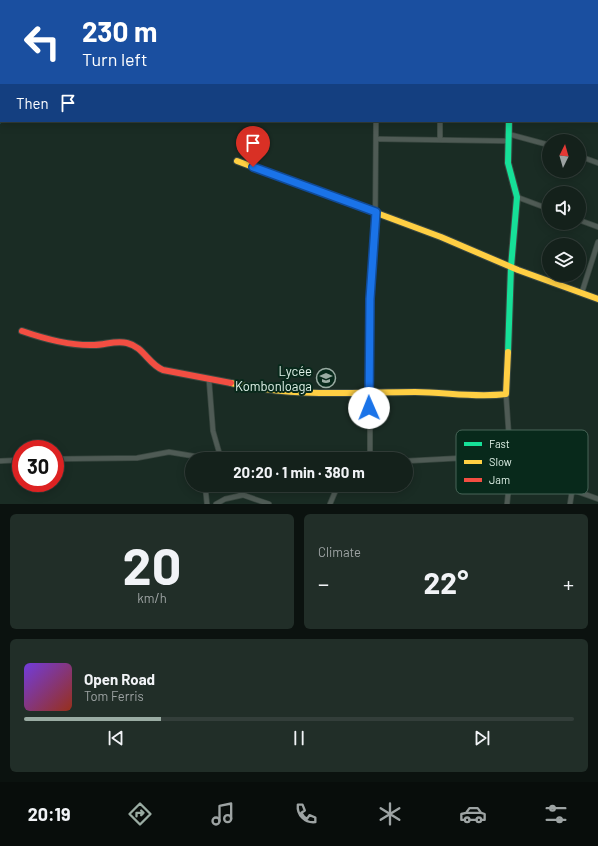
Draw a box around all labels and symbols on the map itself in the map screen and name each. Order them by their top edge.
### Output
pin [236,126,270,167]
north arrow [542,134,586,178]
place label: Lycée Kombonloaga [235,363,312,394]
school or university icon: Lycée Kombonloaga [315,367,337,389]
position arrow [348,387,390,429]
legend [456,430,588,494]
text: Fast [489,437,510,450]
speed limit sign: 30 [12,440,64,492]
text: Slow [489,455,512,468]
text: Jam [489,473,510,486]

